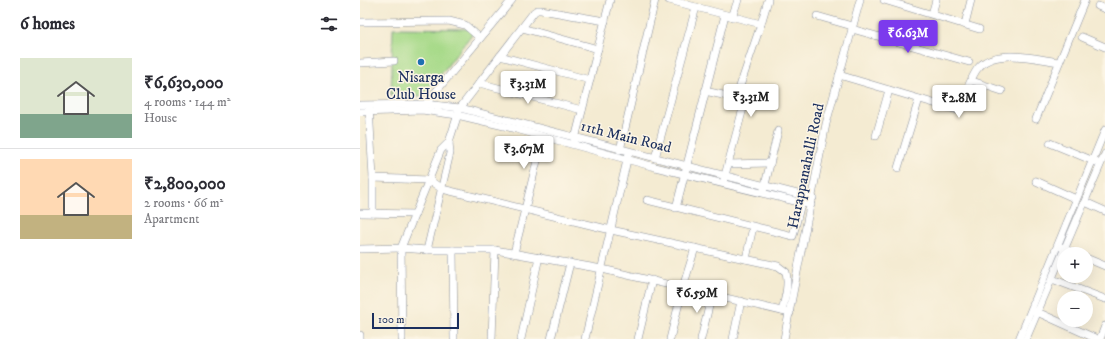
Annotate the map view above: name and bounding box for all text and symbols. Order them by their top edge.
text: 6 homes [20,13,75,35]
icon: filters [318,13,340,35]
pin: ₹6.63M [875,20,941,54]
text: ₹6.63M [888,25,928,41]
marker: Nisarga Club House [416,57,426,67]
place label: Nisarga Club House [386,68,456,104]
pin: ₹3.31M [495,71,561,105]
text: ₹6,630,000 [144,72,224,94]
icon: home [52,74,100,122]
text: ₹3.31M [510,76,546,92]
pin: ₹3.31M [718,84,784,118]
pin: ₹2.8M [931,85,987,119]
text: ₹3.31M [733,89,769,105]
text: ₹2.8M [941,90,977,106]
text: 4 rooms · 144 m² [144,94,231,110]
street label: Harappanahalli Road [783,101,829,231]
text: House [144,110,177,126]
street label: 11th Main Road [579,117,674,158]
pin: ₹3.67M [491,136,557,170]
text: ₹3.67M [504,141,544,157]
text: ₹2,800,000 [144,173,226,195]
icon: home [52,175,100,223]
text: 2 rooms · 66 m² [144,195,223,211]
text: Apartment [144,211,199,227]
map controls [1057,247,1093,327]
button: + [1057,247,1093,283]
pin: ₹6.59M [664,280,730,314]
text: ₹6.59M [676,285,718,301]
button: − [1057,291,1093,327]
scale bar [372,311,459,330]
text: 100 m [378,313,404,327]

